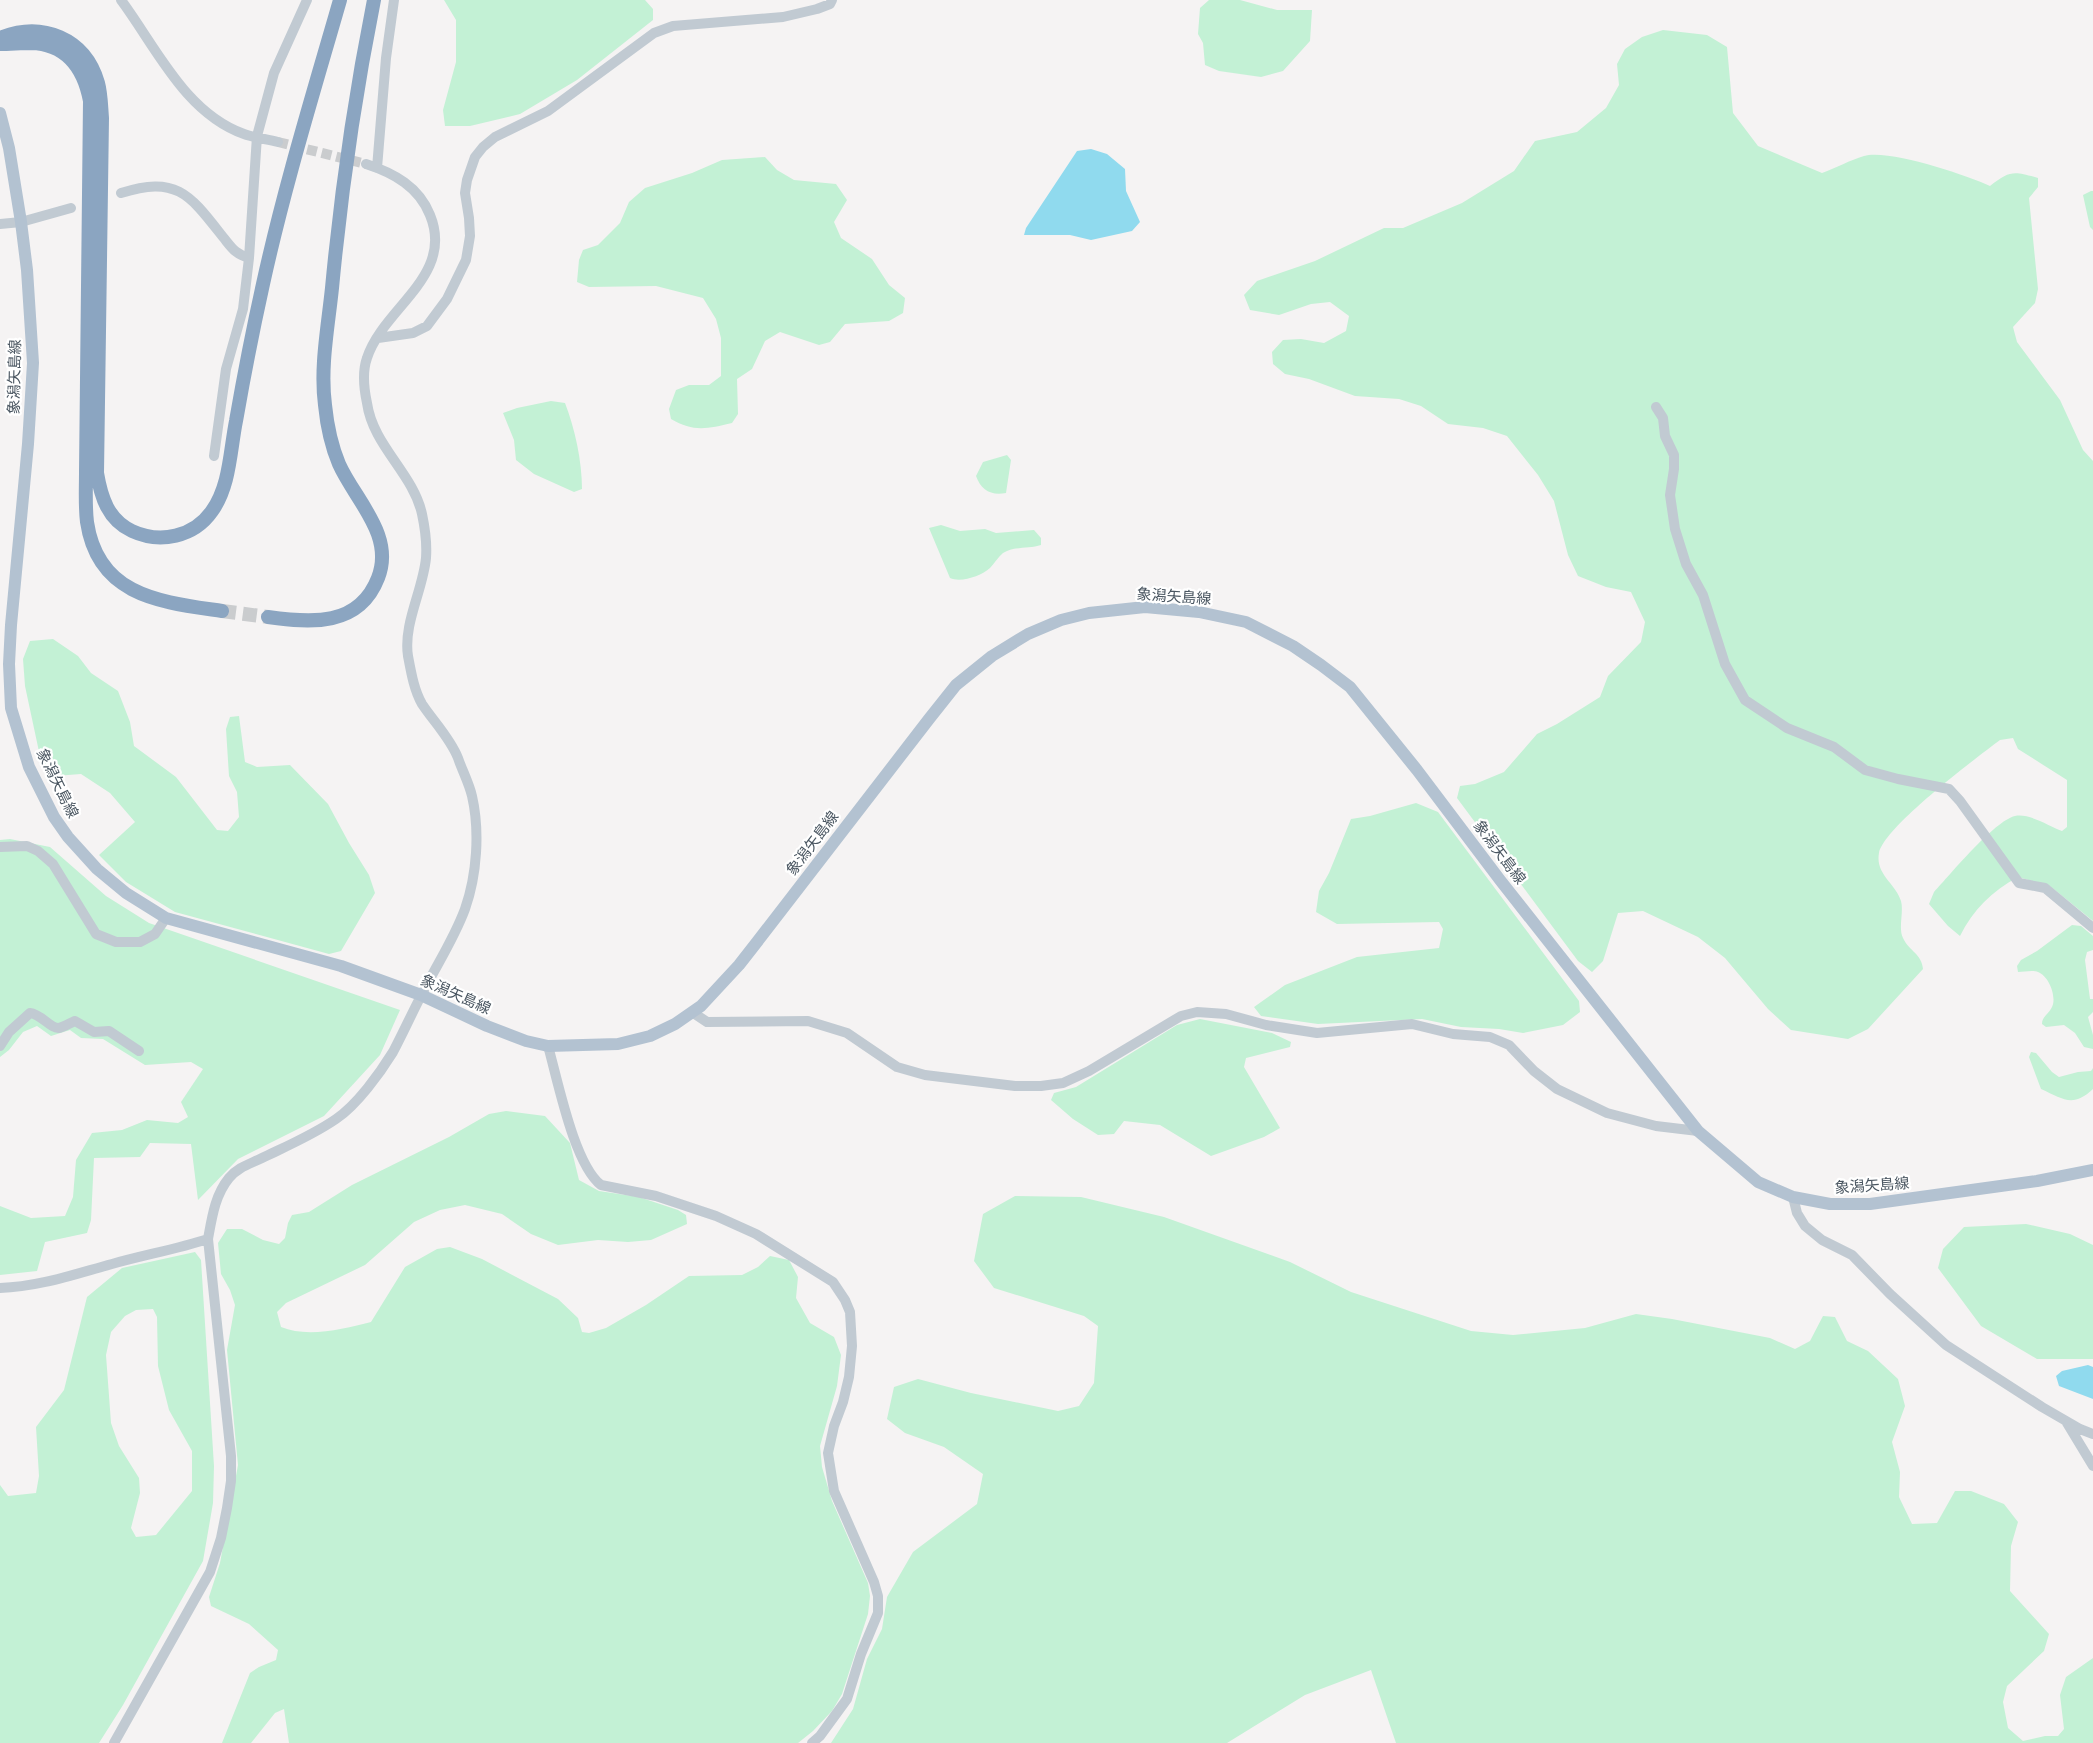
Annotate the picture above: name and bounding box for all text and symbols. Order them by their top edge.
street label: 象潟矢島線 [3,339,25,415]
street label: 象潟矢島線 [1136,583,1212,609]
street label: 象潟矢島線 [32,745,84,821]
street label: 象潟矢島線 [781,807,843,879]
street label: 象潟矢島線 [1469,816,1531,888]
street label: 象潟矢島線 [417,969,495,1019]
street label: 象潟矢島線 [1834,1172,1910,1198]

